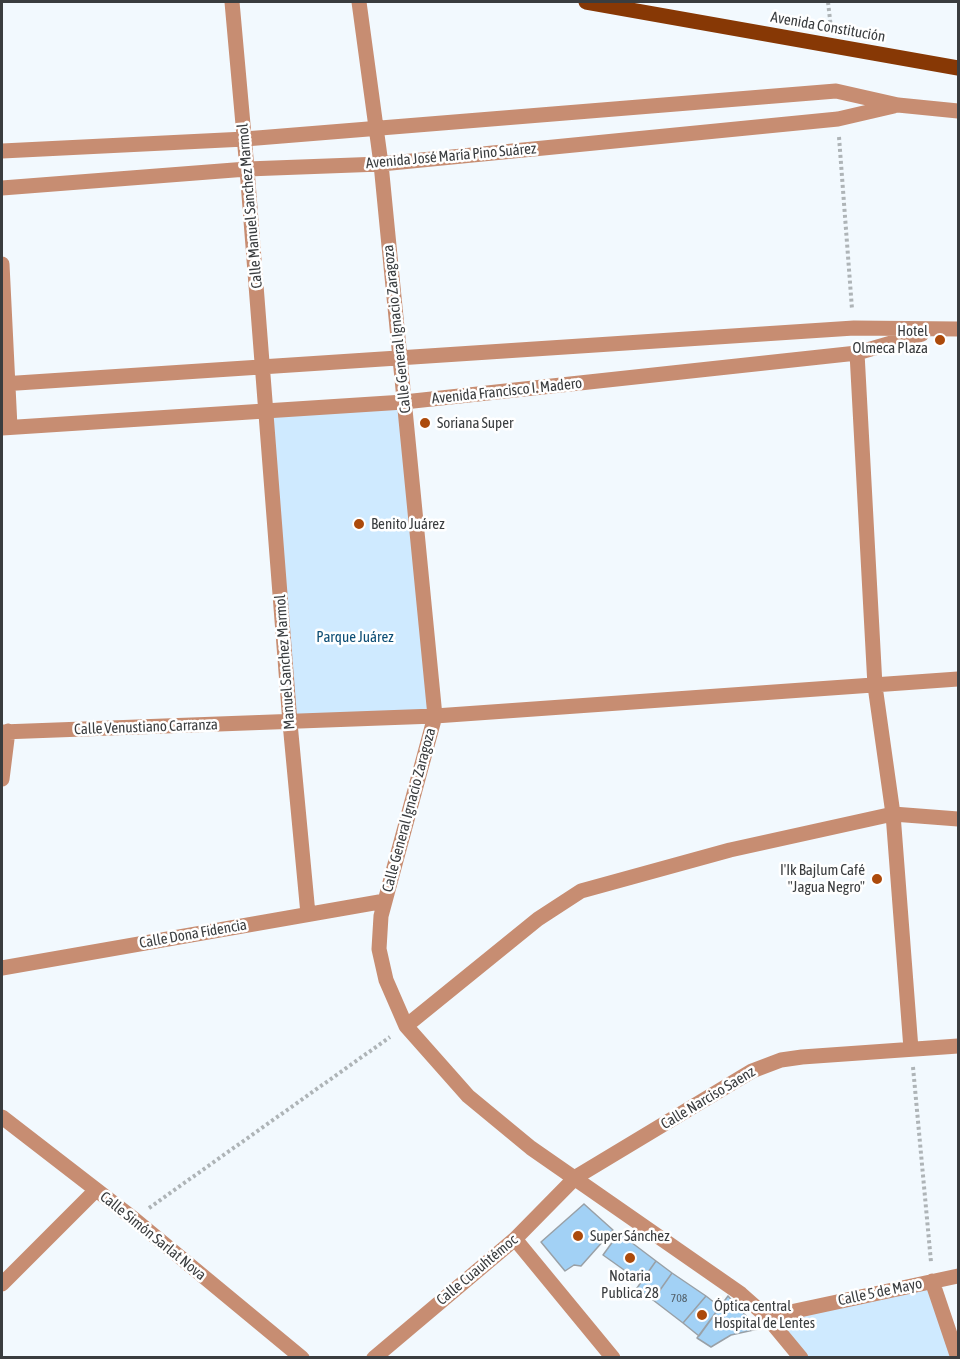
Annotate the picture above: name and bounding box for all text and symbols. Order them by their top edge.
street label: Avenida Constitución [769,8,887,46]
street label: Calle Manuel Sanchez Marmol [234,123,266,289]
street label: Avenida José María Pino Suárez [365,140,537,172]
street label: Calle General Ignacio Zaragoza [379,244,415,414]
place label: Hotel Olmeca Plaza [852,322,928,357]
marker: Hotel Olmeca Plaza [933,333,947,347]
street label: Avenida Francisco I. Madero [431,374,583,408]
place label: Soriana Super [437,414,513,432]
marker: Soriana Super [418,416,432,430]
place label: Benito Juárez [371,515,445,533]
marker: Benito Juárez [352,517,366,531]
street label: Manuel Sanchez Marmol [271,594,299,730]
park label: Parque Juárez [316,628,394,646]
street label: Calle Venustiano Carranza [74,715,218,739]
street label: Calle General Ignacio Zaragoza [378,726,440,894]
place label: I'Ik Bajlum Café "Jagua Negro" [780,861,865,896]
marker: I'Ik Bajlum Café "Jagua Negro" [870,872,884,886]
street label: Calle Dona Fidencia [138,916,248,952]
street label: Calle Narciso Saenz [658,1063,758,1133]
street label: Calle Simón Sarlat Nova [96,1188,210,1284]
place label: Super Sánchez [590,1227,670,1245]
marker: Super Sánchez [571,1229,585,1243]
street label: Calle Cuauhtémoc [433,1231,521,1309]
marker: Notaria Publica 28 [623,1251,637,1265]
place label: Notaria Publica 28 [601,1267,659,1302]
street label: Calle 5 de Mayo [836,1274,924,1310]
house number: 708 [671,1291,687,1305]
place label: Óptica central Hospital de Lentes [714,1297,815,1332]
marker: Óptica central Hospital de Lentes [695,1308,709,1322]

